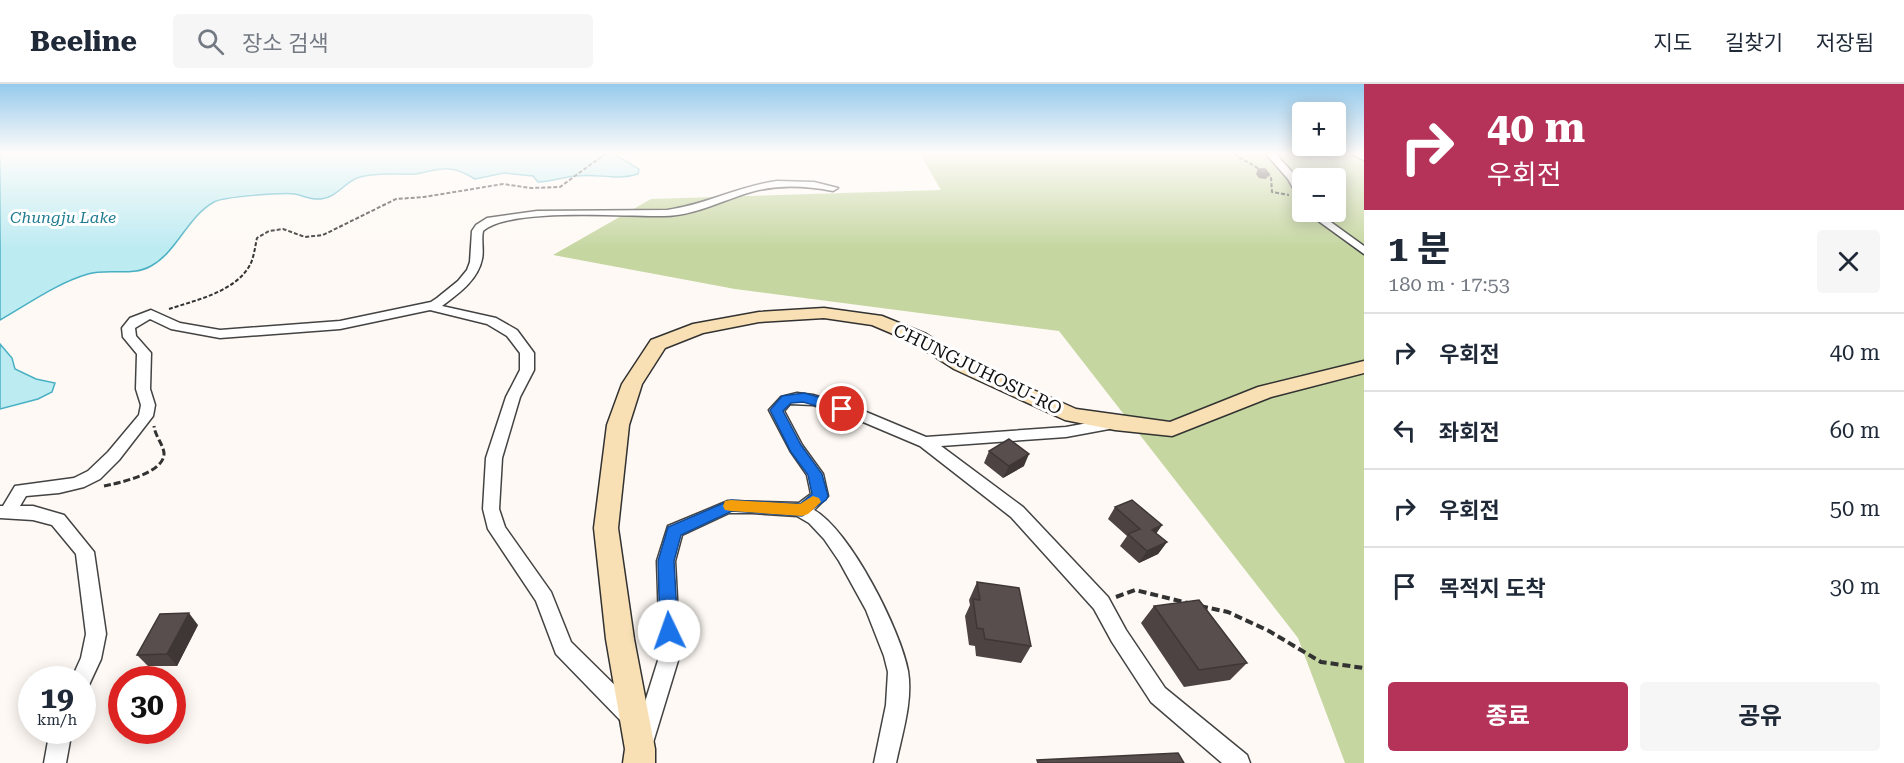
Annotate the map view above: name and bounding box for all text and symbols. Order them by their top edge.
search box [173,14,593,68]
text: Beeline [30,25,137,58]
icon: search [194,25,227,58]
text: 장소 검색 [242,31,328,56]
text: 지도 [1653,31,1692,55]
text: 길찾기 [1725,31,1783,55]
text: 저장됨 [1816,31,1874,55]
map controls [1292,102,1346,222]
button: + [1292,102,1346,156]
text: 40 m [1487,103,1585,152]
icon: right [1388,108,1466,186]
text: 우회전 [1487,159,1562,191]
button: − [1292,168,1346,222]
water label: Chungju Lake [10,208,116,227]
text: 1 분 [1388,228,1450,270]
button: close [1817,230,1880,293]
text: 180 m · 17:53 [1388,272,1510,296]
street label: CHUNGJUHOSU-RO [890,319,1066,419]
icon: right [1388,336,1421,369]
text: 40 m [1830,340,1880,365]
text: 우회전 [1439,342,1500,367]
pin [816,383,867,434]
icon: arrive [825,392,858,425]
icon: left [1388,414,1421,447]
text: 60 m [1830,418,1880,443]
text: 좌회전 [1439,420,1500,445]
icon: right [1388,492,1421,525]
text: 50 m [1830,496,1880,521]
text: 우회전 [1439,498,1500,523]
icon: arrive [1388,570,1421,603]
text: 30 m [1830,574,1880,599]
text: 목적지 도착 [1439,576,1546,601]
position arrow [637,599,701,663]
speed limit sign: 30 [108,666,186,744]
text: 19 [40,680,74,715]
button: 종료 [1388,682,1628,751]
button: 공유 [1640,682,1880,751]
text: km/h [37,711,77,729]

